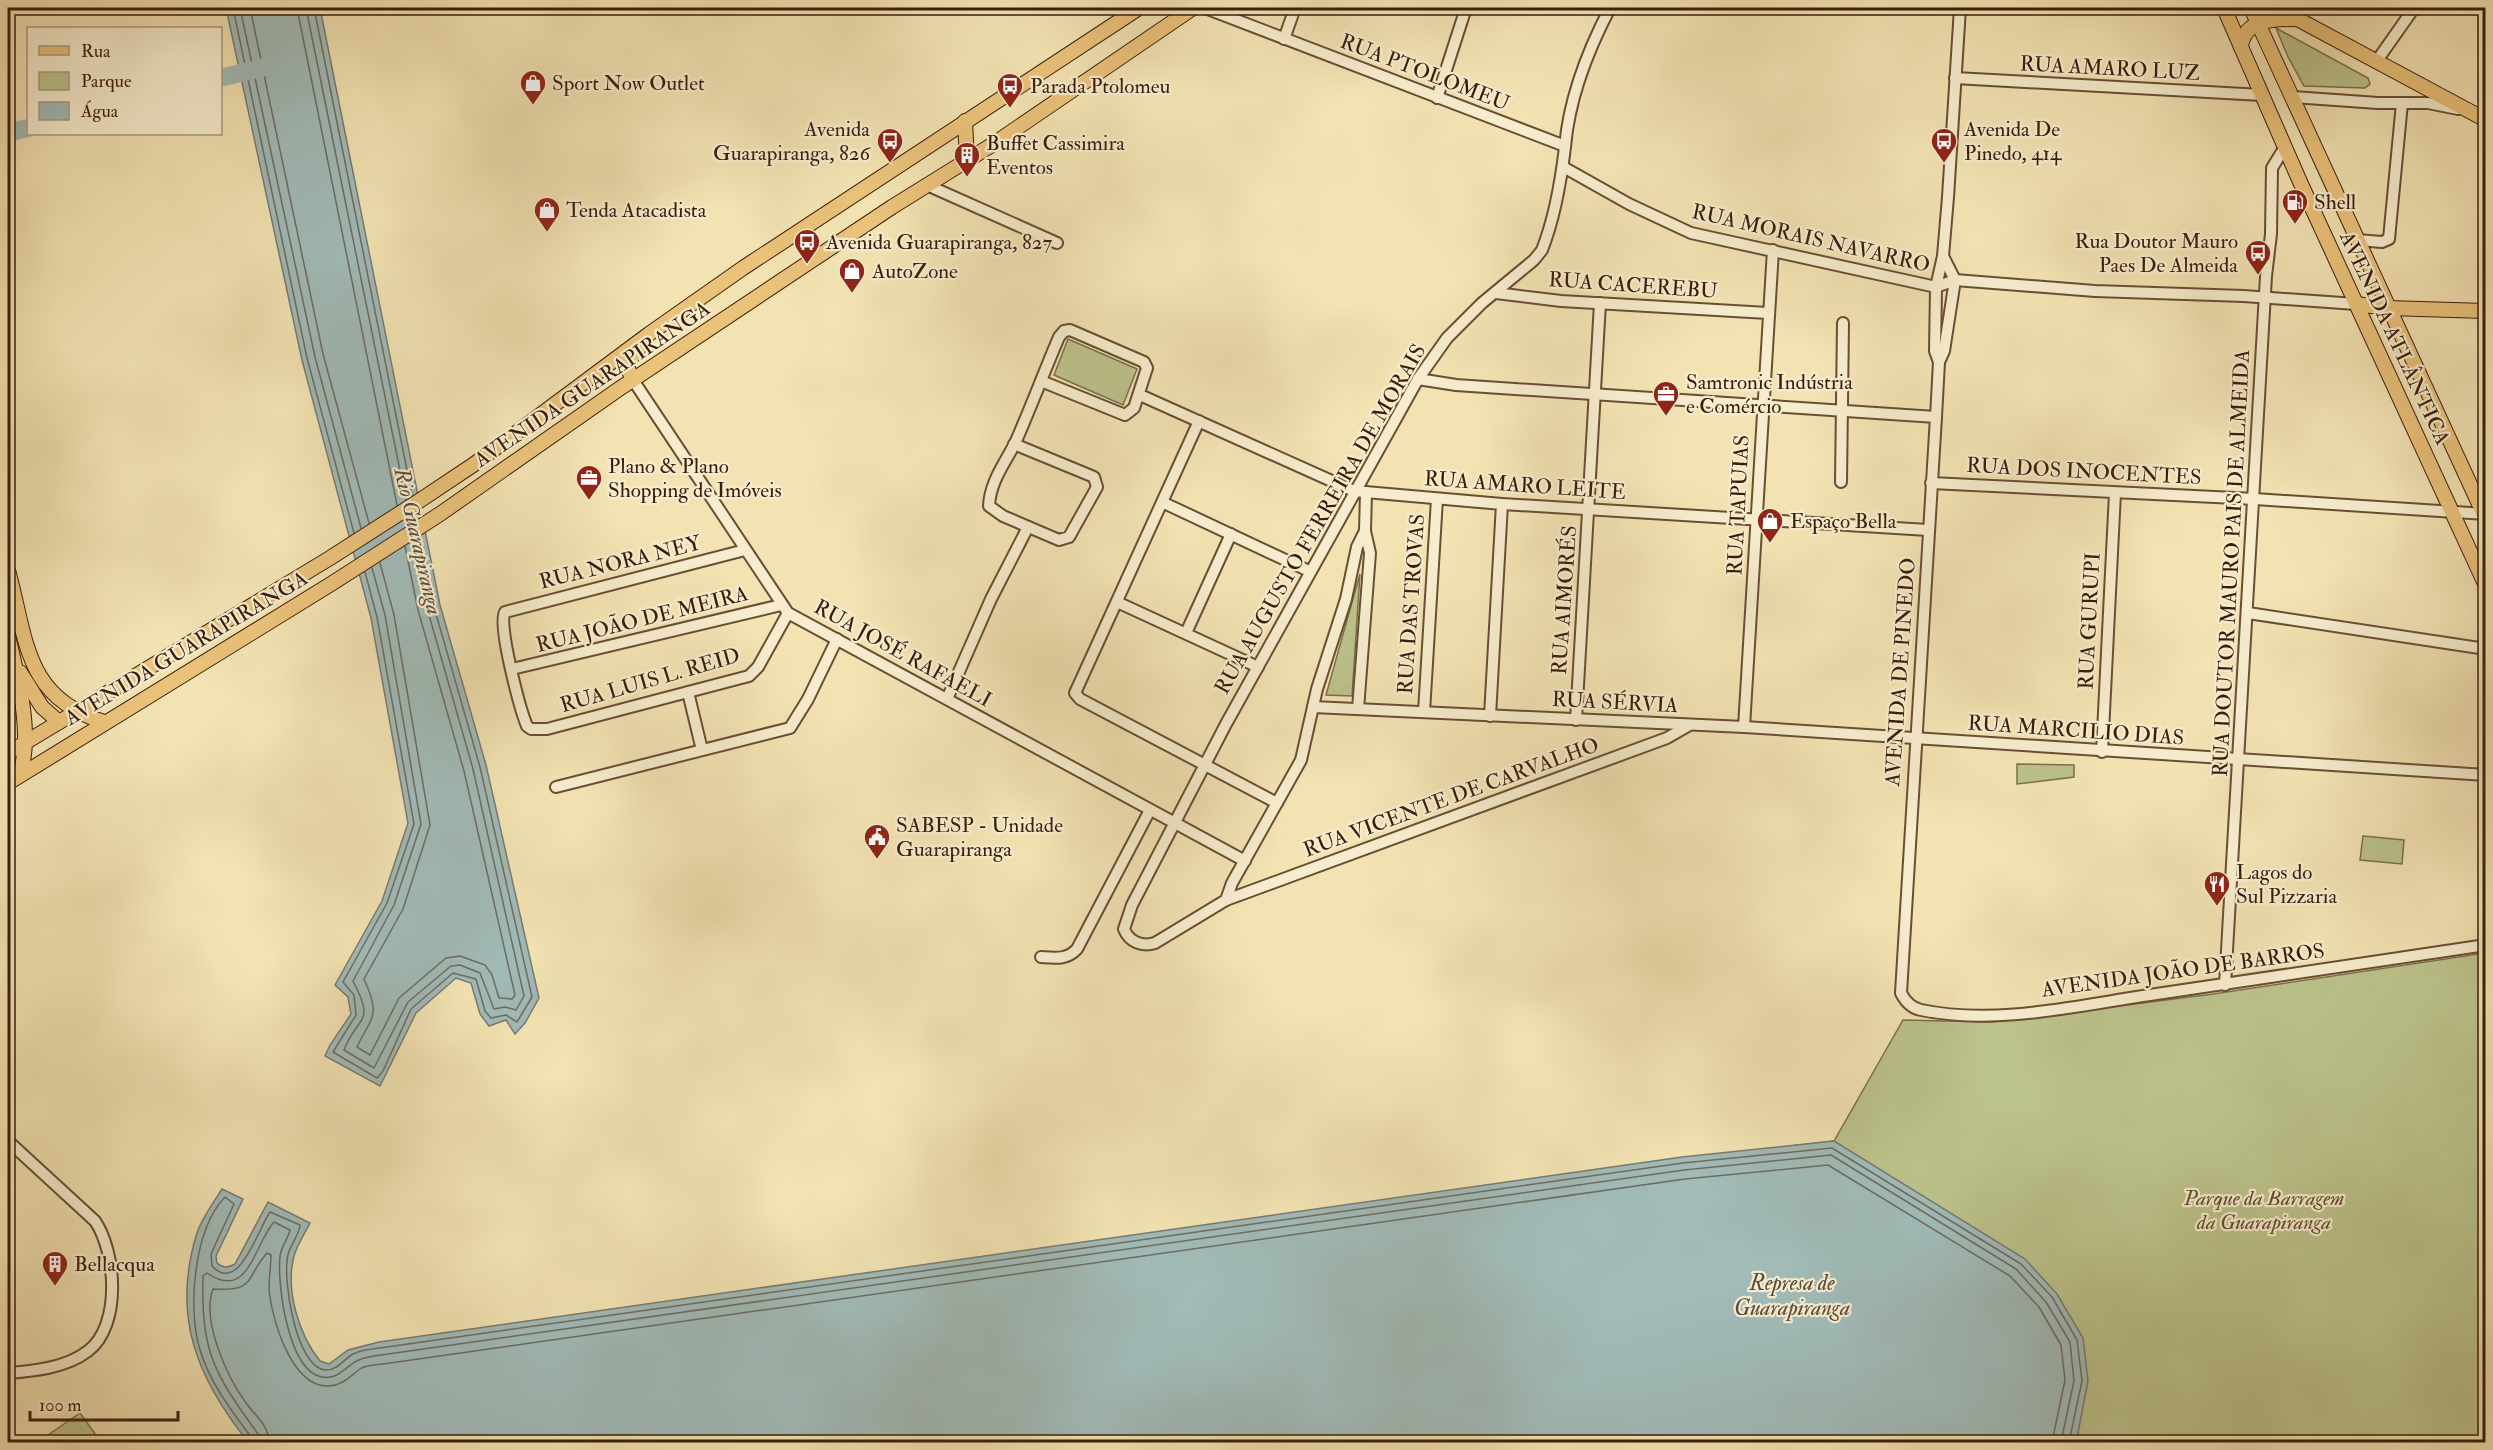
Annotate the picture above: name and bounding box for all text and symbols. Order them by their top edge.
legend [27,27,222,135]
street label: RUA PTOLOMEU [1336,28,1514,117]
text: Rua [81,40,111,63]
street label: RUA AMARO LUZ [2019,50,2201,87]
shop icon: Sport Now Outlet [518,68,548,106]
text: Parque [81,70,132,93]
place label: Sport Now Outlet [552,70,705,97]
bus stop icon: Parada Ptolomeu [995,71,1025,109]
place label: Parada Ptolomeu [1030,73,1170,100]
text: Água [80,100,119,123]
place label: Avenida Guarapiranga, 826 [713,116,871,167]
place label: Avenida De Pinedo, 414 [1963,116,2063,167]
bus stop icon: Avenida Guarapiranga, 826 [875,126,905,164]
bus stop icon: Avenida De Pinedo, 414 [1929,126,1959,164]
place label: Buffet Cassimira Eventos [986,130,1125,181]
building icon: Buffet Cassimira Eventos [952,140,982,178]
fuel station icon: Shell [2280,187,2310,225]
place label: Shell [2314,189,2357,216]
shop icon: Tenda Atacadista [532,195,562,233]
place label: Tenda Atacadista [566,197,707,224]
street label: RUA MORAIS NAVARRO [1689,198,1933,279]
street label: AVENIDA ATLÂNTICA [2333,226,2456,449]
bus stop icon: Avenida Guarapiranga, 827 [792,227,822,265]
place label: Rua Doutor Mauro Paes De Almeida [2075,228,2238,279]
place label: Avenida Guarapiranga, 827 [825,229,1052,256]
bus stop icon: Rua Doutor Mauro Paes De Almeida [2243,238,2273,276]
shop icon: AutoZone [837,256,867,294]
place label: AutoZone [871,258,958,285]
street label: RUA CACEREBU [1547,266,1719,305]
street label: AVENIDA GUARAPIRANGA [468,295,715,474]
street label: RUA AUGUSTO FERREIRA DE MORAIS [1209,339,1432,699]
street label: RUA DOUTOR MAURO PAIS DE ALMEIDA [2207,349,2256,778]
place label: Samtronic Indústria e Comércio [1686,369,1853,420]
office icon: Samtronic Indústria e Comércio [1651,379,1681,417]
street label: RUA TAPUIAS [1721,434,1756,576]
street label: RUA DOS INOCENTES [1966,452,2202,491]
place label: Plano & Plano Shopping de Imóveis [608,453,782,504]
office icon: Plano & Plano Shopping de Imóveis [574,463,604,501]
water label: Rio Guarapiranga [387,464,449,618]
street label: RUA AMARO LEITE [1423,465,1627,506]
shop icon: Espaço Bella [1755,506,1785,544]
place label: Espaço Bella [1790,508,1897,535]
street label: RUA DAS TROVAS [1392,513,1431,695]
street label: RUA AIMORÉS [1546,524,1583,676]
street label: RUA NORA NEY [536,529,704,596]
street label: RUA GURUPI [2072,552,2107,690]
street label: AVENIDA DE PINEDO [1879,557,1922,788]
street label: AVENIDA GUARAPIRANGA [59,565,313,732]
street label: RUA JOÃO DE MEIRA [533,580,751,659]
street label: RUA JOSÉ RAFAELI [809,593,996,713]
street label: RUA LUIS L. REID [557,642,743,719]
street label: RUA SÉRVIA [1551,686,1679,719]
street label: RUA MARCILIO DIAS [1967,709,2185,752]
street label: RUA VICENTE DE CARVALHO [1300,731,1603,864]
place label: SABESP - Unidade Guarapiranga [896,812,1063,863]
public building icon: SABESP - Unidade Guarapiranga [862,822,892,860]
place label: Lagos do Sul Pizzaria [2236,859,2337,910]
restaurant icon: Lagos do Sul Pizzaria [2202,869,2232,907]
street label: AVENIDA JOÃO DE BARROS [2039,937,2326,1004]
park label: Parque da Barragem da Guarapiranga [2183,1185,2344,1236]
building icon: Bellacqua [40,1249,70,1287]
place label: Bellacqua [74,1251,155,1278]
water label: Represa de Guarapiranga [1734,1269,1850,1322]
scale bar [30,1384,178,1422]
text: 100 m [39,1394,82,1417]

